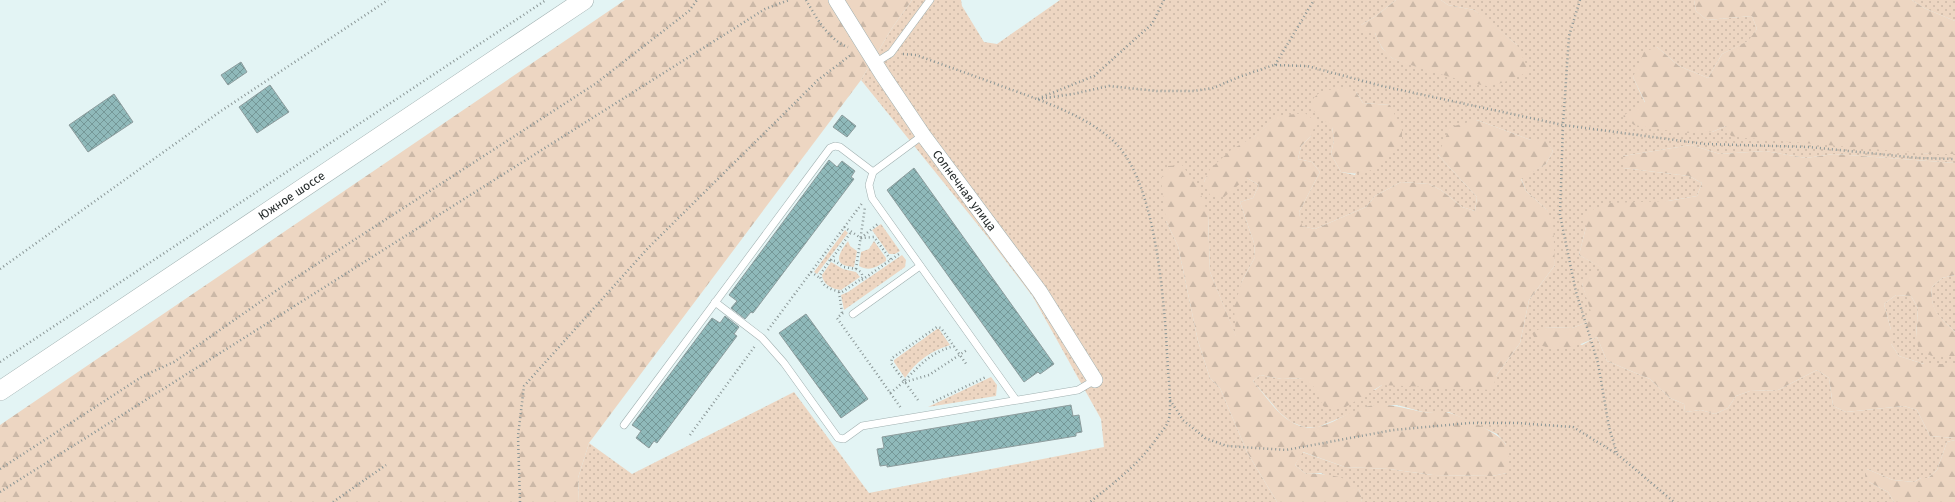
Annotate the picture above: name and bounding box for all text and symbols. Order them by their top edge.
street label: Солнечная улица [930,147,999,234]
street label: Южное шоссе [256,168,328,223]

